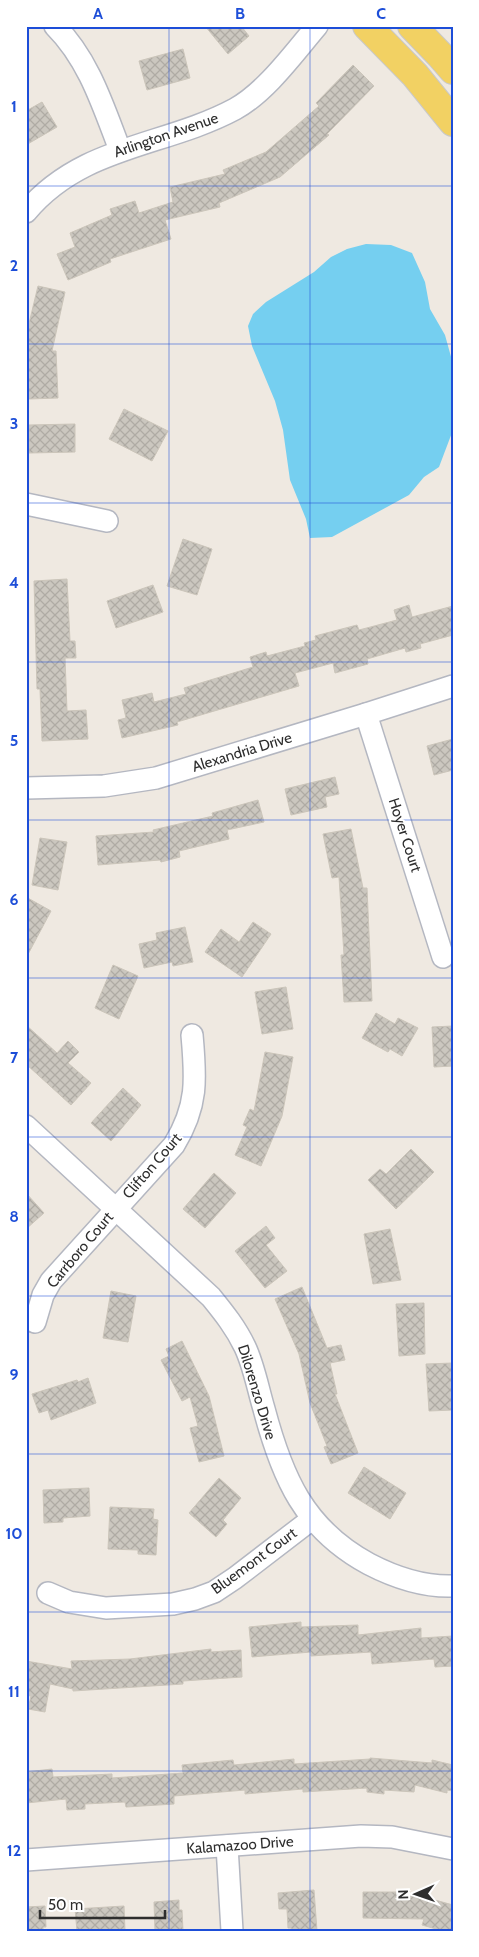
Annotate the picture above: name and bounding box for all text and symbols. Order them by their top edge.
text: A [93,4,103,23]
text: B [235,4,245,23]
text: C [376,4,386,23]
text: 1 [11,97,17,116]
street label: Arlington Avenue [111,109,221,161]
text: 2 [10,256,18,275]
text: 3 [10,414,18,433]
text: 4 [9,573,19,592]
street label: Alexandria Drive [190,728,294,776]
text: 5 [10,731,18,750]
street label: Hoyer Court [385,796,425,874]
text: 6 [10,890,19,909]
text: 7 [10,1048,19,1067]
street label: Clifton Court [119,1130,185,1202]
text: 8 [9,1207,19,1226]
street label: Carrboro Court [43,1208,117,1292]
street label: Dilorenzo Drive [234,1342,280,1442]
text: 9 [10,1365,19,1384]
text: 10 [5,1524,23,1543]
street label: Bluemont Court [208,1524,300,1598]
text: 11 [8,1682,20,1701]
street label: Kalamazoo Drive [186,1832,294,1858]
text: 12 [7,1841,21,1860]
north arrow [392,1870,442,1920]
scale bar [40,1887,165,1919]
text: N [394,1889,412,1900]
text: 50 m [48,1896,83,1914]

